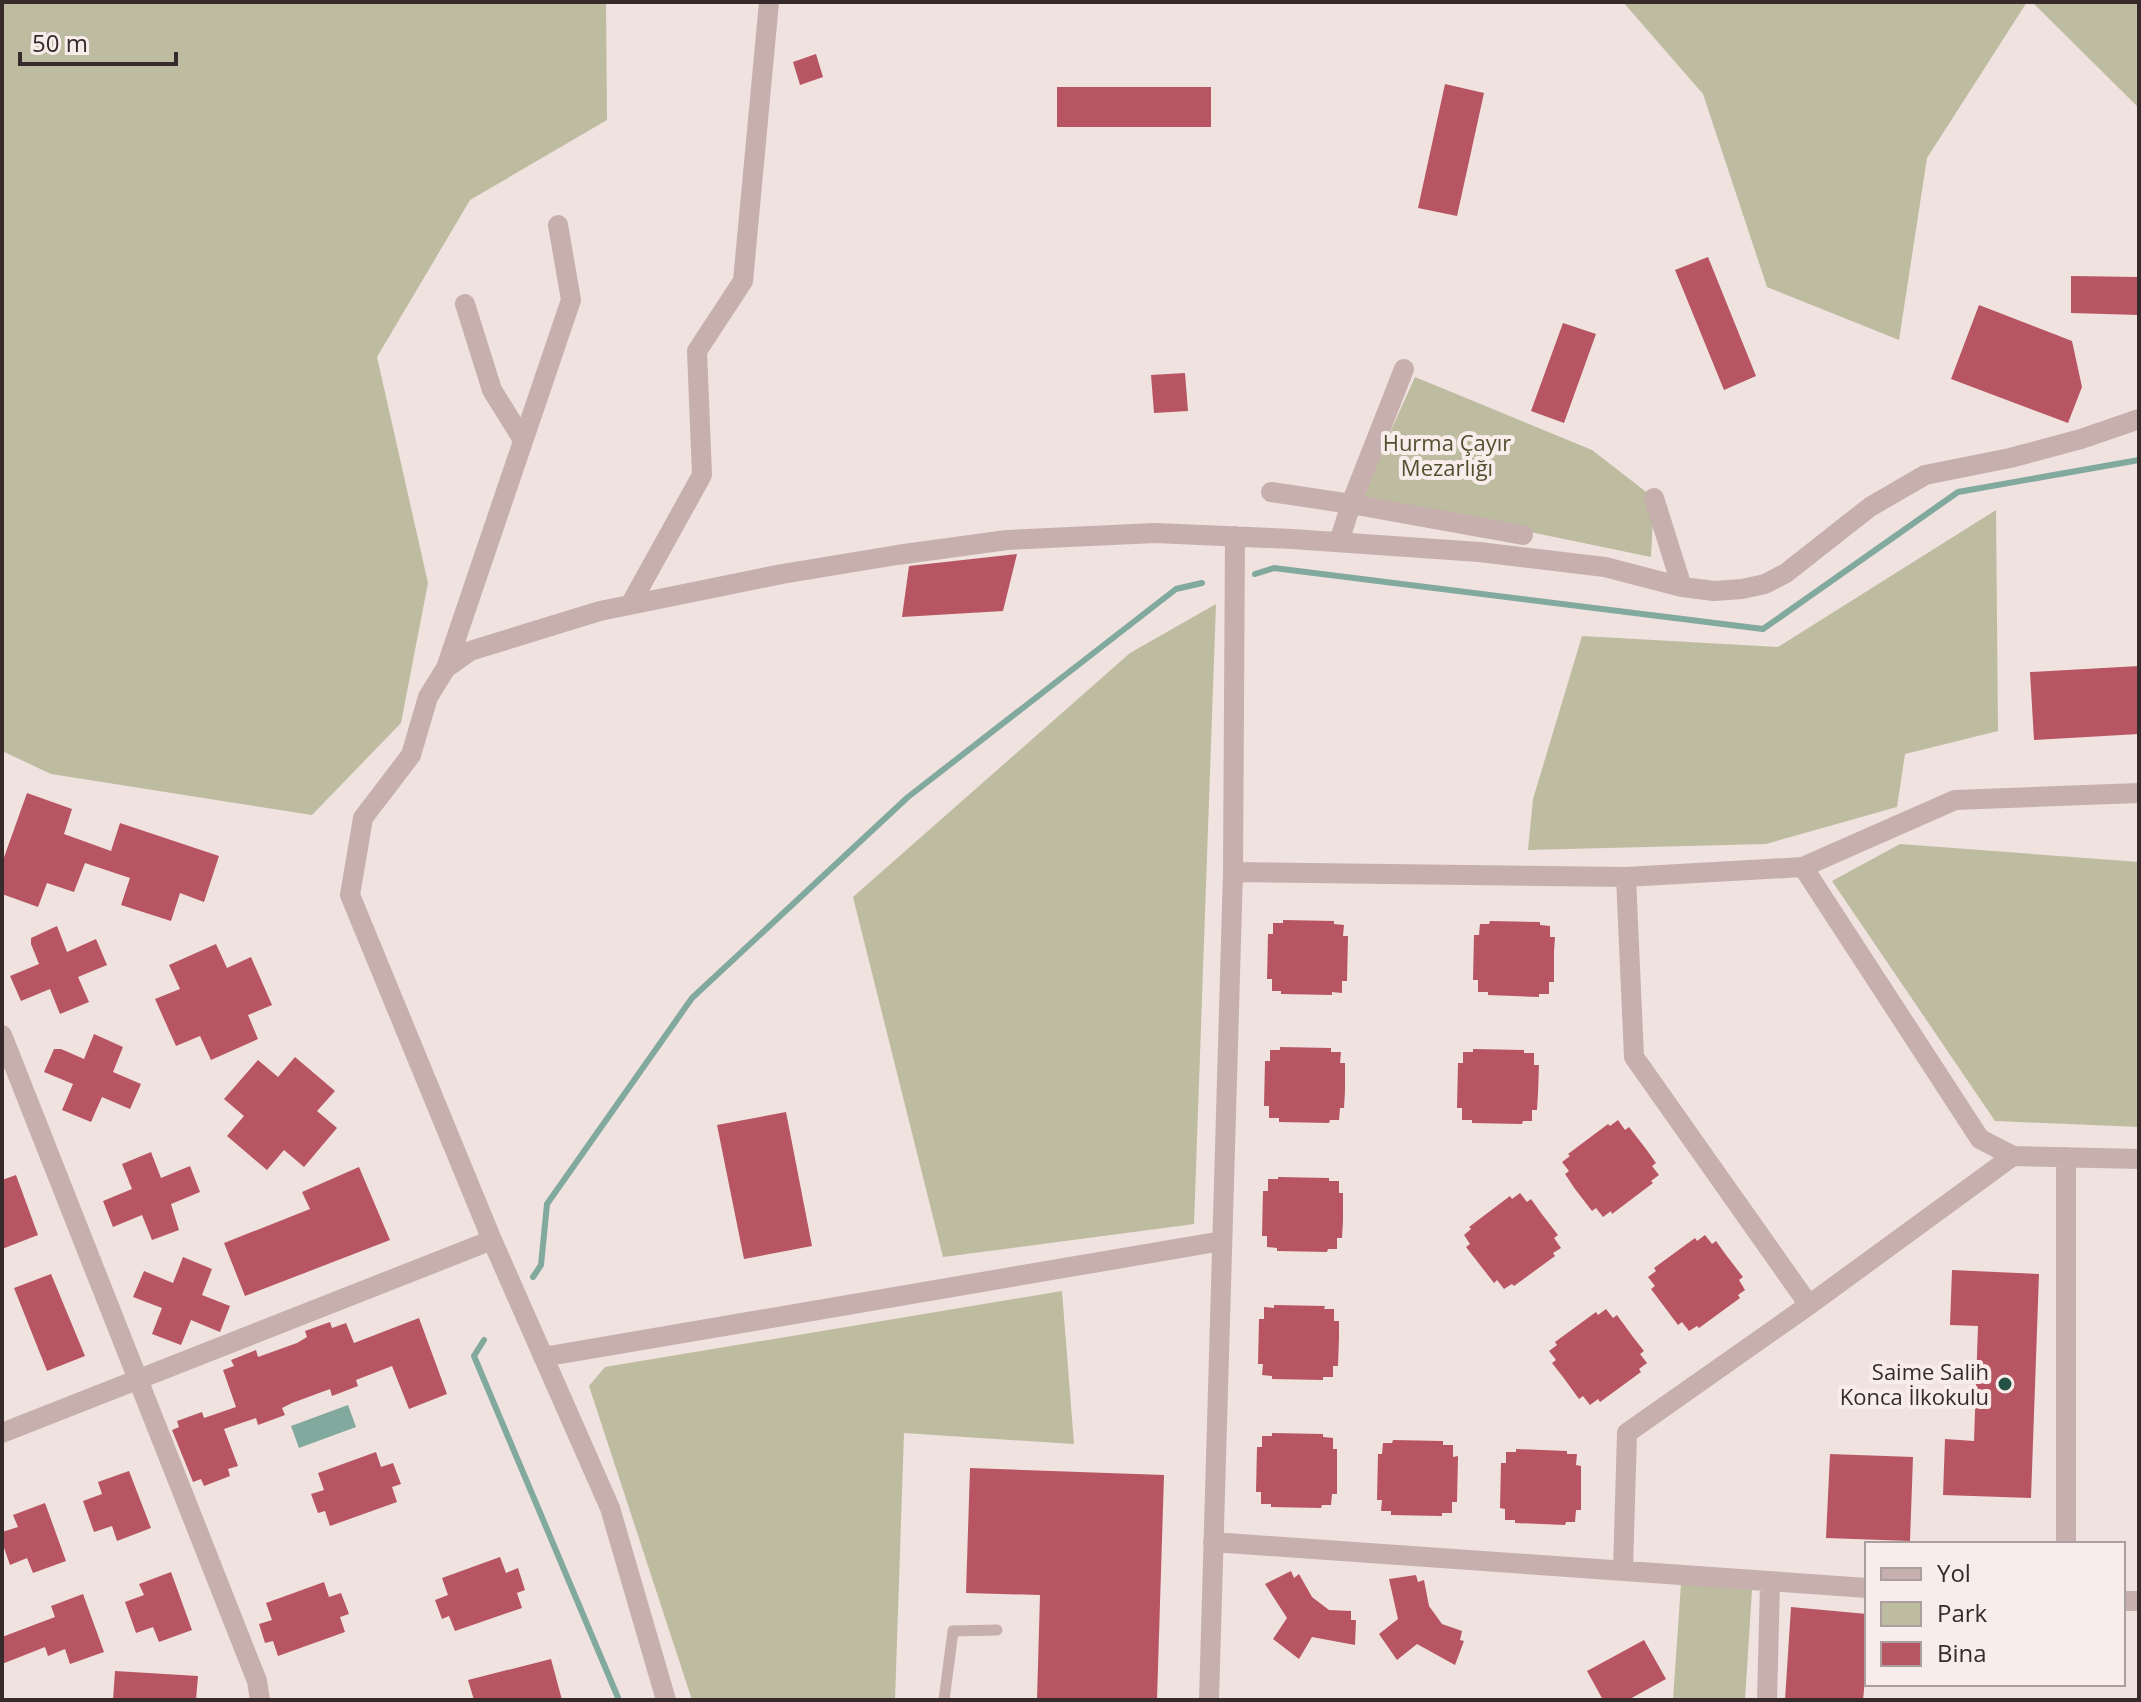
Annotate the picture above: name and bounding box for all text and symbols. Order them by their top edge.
scale bar [20,16,176,66]
text: 50 m [32,26,88,59]
park label: Hurma Çayır Mezarlığı [1383,427,1511,482]
place label: Saime Salih Konca İlkokulu [1840,1356,1989,1411]
marker: Saime Salih Konca İlkokulu [1996,1375,2014,1393]
legend [1865,1542,2125,1686]
text: Yol [1937,1556,1971,1589]
text: Park [1937,1596,1988,1629]
text: Bina [1937,1636,1987,1669]

